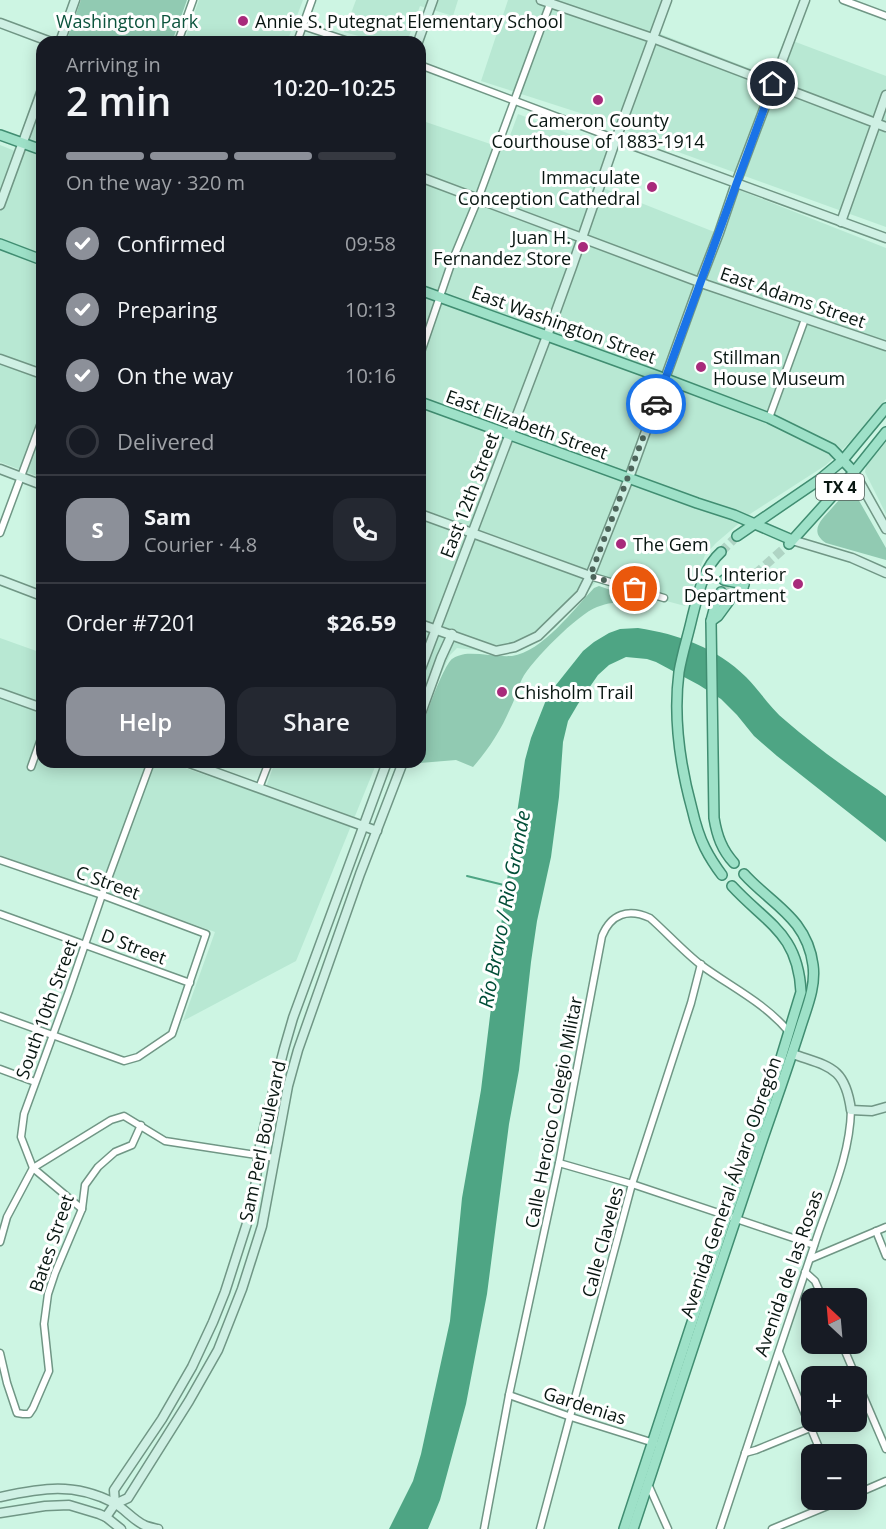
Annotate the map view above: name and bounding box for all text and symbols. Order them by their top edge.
park label: Washington Park [56,9,199,33]
place label: Annie S. Putegnat Elementary School [255,9,563,33]
marker: Annie S. Putegnat Elementary School [236,14,250,28]
text: Arriving in [66,51,161,78]
pin [747,58,798,109]
icon: home [756,67,789,100]
text: 10:20–10:25 [272,72,396,102]
text: 2 min [66,74,171,127]
marker: Cameron County Courthouse of 1883-1914 [591,93,605,107]
place label: Cameron County Courthouse of 1883-1914 [492,108,704,153]
place label: Immaculate Conception Cathedral [458,165,640,210]
text: On the way · 320 m [66,169,245,196]
marker: Immaculate Conception Cathedral [645,180,659,194]
place label: Juan H. Fernandez Store [433,225,571,270]
icon: check [66,227,99,260]
text: Confirmed [117,228,226,258]
text: 09:58 [345,230,396,257]
marker: Juan H. Fernandez Store [576,240,590,254]
street label: East Adams Street [717,261,869,333]
street label: East Washington Street [469,279,659,369]
icon: check [66,293,99,326]
text: Preparing [117,294,217,324]
text: 10:13 [345,296,396,323]
place label: Stillman House Museum [713,345,845,390]
icon: check [66,359,99,392]
text: On the way [117,360,233,390]
marker: Stillman House Museum [694,360,708,374]
text: 10:16 [345,362,396,389]
courier [626,374,686,434]
street label: East Elizabeth Street [443,384,611,464]
icon: car [640,388,673,421]
text: Delivered [117,426,215,456]
street label: East 12th Street [434,429,504,561]
road number: TX 4 [816,474,864,500]
button: phone [333,498,396,561]
text: Sam [144,501,191,531]
text: S [91,514,104,544]
text: Courier · 4.8 [144,531,257,558]
place label: The Gem [633,532,709,556]
marker: The Gem [614,537,628,551]
place label: U.S. Interior Department [684,562,787,607]
pin [609,563,660,614]
icon: bag [618,572,651,605]
marker: U.S. Interior Department [791,577,805,591]
text: Order #7201 [66,607,197,637]
text: $26.59 [327,607,396,637]
place label: Chisholm Trail [514,680,634,704]
marker: Chisholm Trail [495,685,509,699]
button: Help [66,687,225,756]
button: Share [237,687,396,756]
water label: Río Bravo / Rio Grande [472,808,536,1010]
street label: C Street [73,859,143,905]
street label: D Street [98,923,170,969]
street label: South 10th Street [10,936,82,1082]
street label: Calle Heroico Colegio Militar [519,993,587,1230]
street label: Avenida General Álvaro Obregón [674,1053,786,1321]
street label: Sam Perl Boulevard [233,1058,291,1224]
street label: Calle Claveles [576,1184,628,1300]
street label: Avenida de las Rosas [748,1187,828,1359]
street label: Bates Street [23,1191,79,1295]
north arrow [801,1288,867,1354]
map controls [801,1288,867,1510]
button: + [801,1366,867,1432]
street label: Gardenias [541,1380,629,1430]
button: − [801,1444,867,1510]

